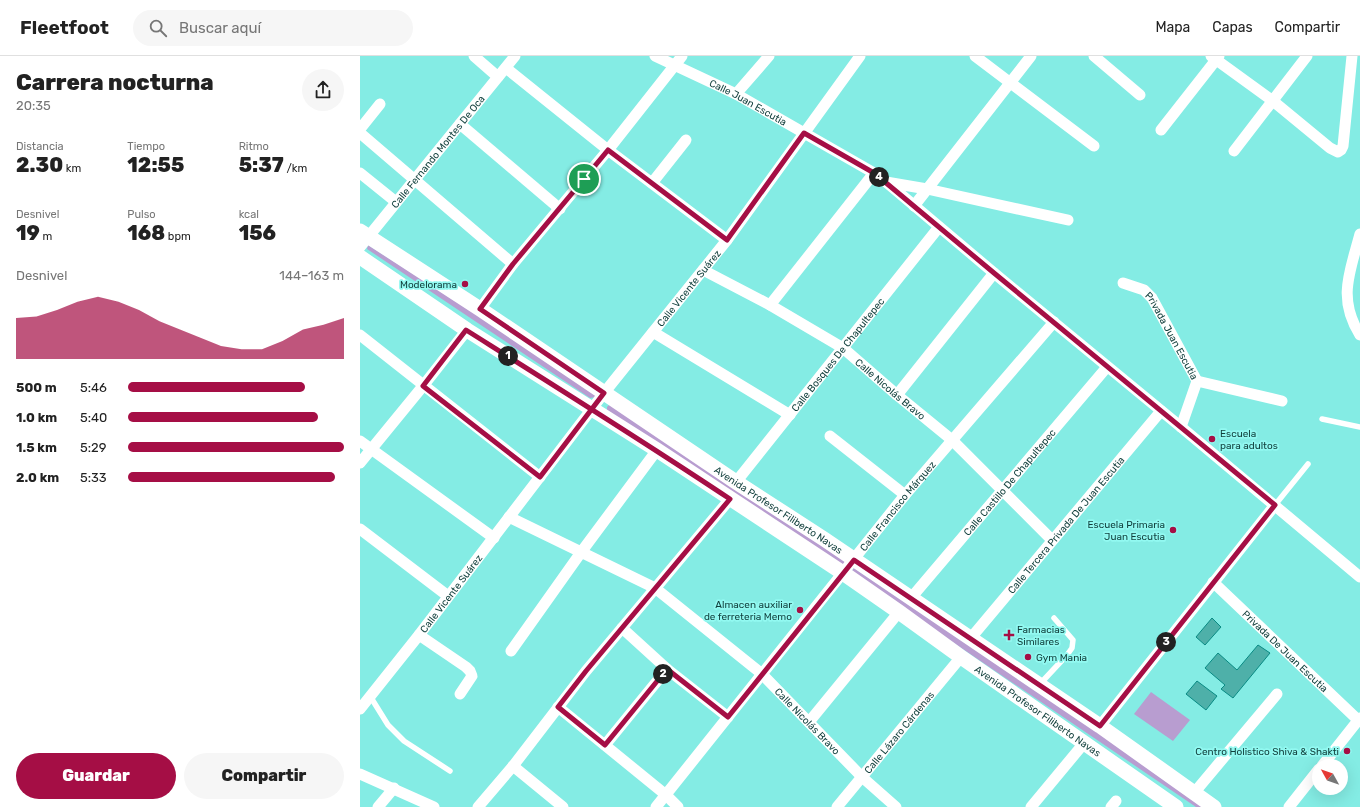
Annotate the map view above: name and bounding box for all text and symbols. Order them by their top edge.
search box [133,10,413,46]
text: Fleetfoot [20,16,109,39]
icon: search [147,17,169,39]
text: Buscar aquí [179,19,261,37]
text: Mapa [1155,19,1190,36]
text: Capas [1212,19,1253,36]
text: Compartir [1275,19,1340,36]
text: Carrera nocturna [16,69,214,96]
button: share [302,69,344,111]
street label: Calle Juan Escutia [707,77,788,129]
street label: Calle Fernando Montes De Oca [389,93,488,211]
text: 20:35 [16,98,51,113]
text: Distancia [16,140,64,153]
text: Tiempo [127,140,165,153]
text: Ritmo [239,140,269,153]
text: 2.30 [16,153,63,177]
text: 12:55 [127,153,184,177]
text: 5:37 [239,153,284,177]
text: km [63,162,81,175]
text: /km [284,162,307,175]
pin [567,162,601,196]
pin: 4 [869,167,889,187]
icon: arrive [573,168,595,190]
text: 4 [875,170,883,183]
text: Desnivel [16,208,59,221]
text: Pulso [127,208,156,221]
text: kcal [239,208,259,221]
text: 19 [16,221,40,245]
text: 168 [127,221,165,245]
text: 156 [239,221,276,245]
text: m [40,230,52,243]
text: bpm [165,230,191,243]
street label: Calle Vicente Suárez [655,248,724,329]
text: Desnivel [16,268,67,283]
text: 144–163 m [279,268,344,283]
place label: Modelorama [400,279,457,291]
marker: Modelorama [460,279,470,289]
street label: Privada Juan Escutia [1142,290,1200,382]
street label: Calle Bosques De Chapultepec [789,295,888,414]
pin: 1 [498,346,518,366]
text: 1 [505,349,511,362]
street label: Calle Nicolás Bravo [852,356,928,423]
text: 500 m [16,380,57,395]
text: 5:46 [80,380,107,395]
text: 1.0 km [16,410,57,425]
text: 5:40 [80,410,107,425]
street label: Calle Castillo De Chapultepec [961,427,1059,539]
place label: Escuela para adultos [1220,428,1278,452]
marker: Escuela para adultos [1207,434,1217,444]
text: 1.5 km [16,440,57,455]
text: 5:29 [80,440,106,455]
street label: Calle Tercera Privada De Juan Escutia [1006,454,1127,596]
street label: Calle Francisco Márquez [858,459,939,554]
street label: Avenida Profesor Filiberto Navas [712,464,845,557]
text: 2.0 km [16,470,59,485]
text: 5:33 [80,470,107,485]
place label: Escuela Primaria Juan Escutia [1088,519,1165,543]
marker: Escuela Primaria Juan Escutia [1168,525,1178,535]
street label: Calle Vicente Suárez [418,553,485,635]
place label: Almacen auxiliar de ferreteria Memo [704,599,792,623]
marker: Almacen auxiliar de ferreteria Memo [795,605,805,615]
street label: Privada De Juan Escutia [1240,608,1330,695]
place label: Farmacias Similares [1017,624,1065,648]
marker: Farmacias Similares [1004,630,1014,640]
pin: 3 [1156,632,1176,652]
text: 3 [1162,635,1170,648]
marker: Gym Mania [1023,652,1033,662]
place label: Gym Mania [1036,652,1087,664]
street label: Avenida Profesor Filiberto Navas [972,663,1103,760]
pin: 2 [653,664,673,684]
text: 2 [659,667,667,680]
street label: Calle Nicolás Bravo [772,686,842,758]
street label: Calle Lázaro Cárdenas [862,689,937,776]
place label: Centro Holistico Shiva & Shakti [1195,746,1339,758]
marker: Centro Holistico Shiva & Shakti [1342,746,1352,756]
button: Guardar [16,753,176,799]
button: Compartir [184,753,344,799]
north arrow [1312,759,1348,795]
map controls [1312,759,1348,795]

